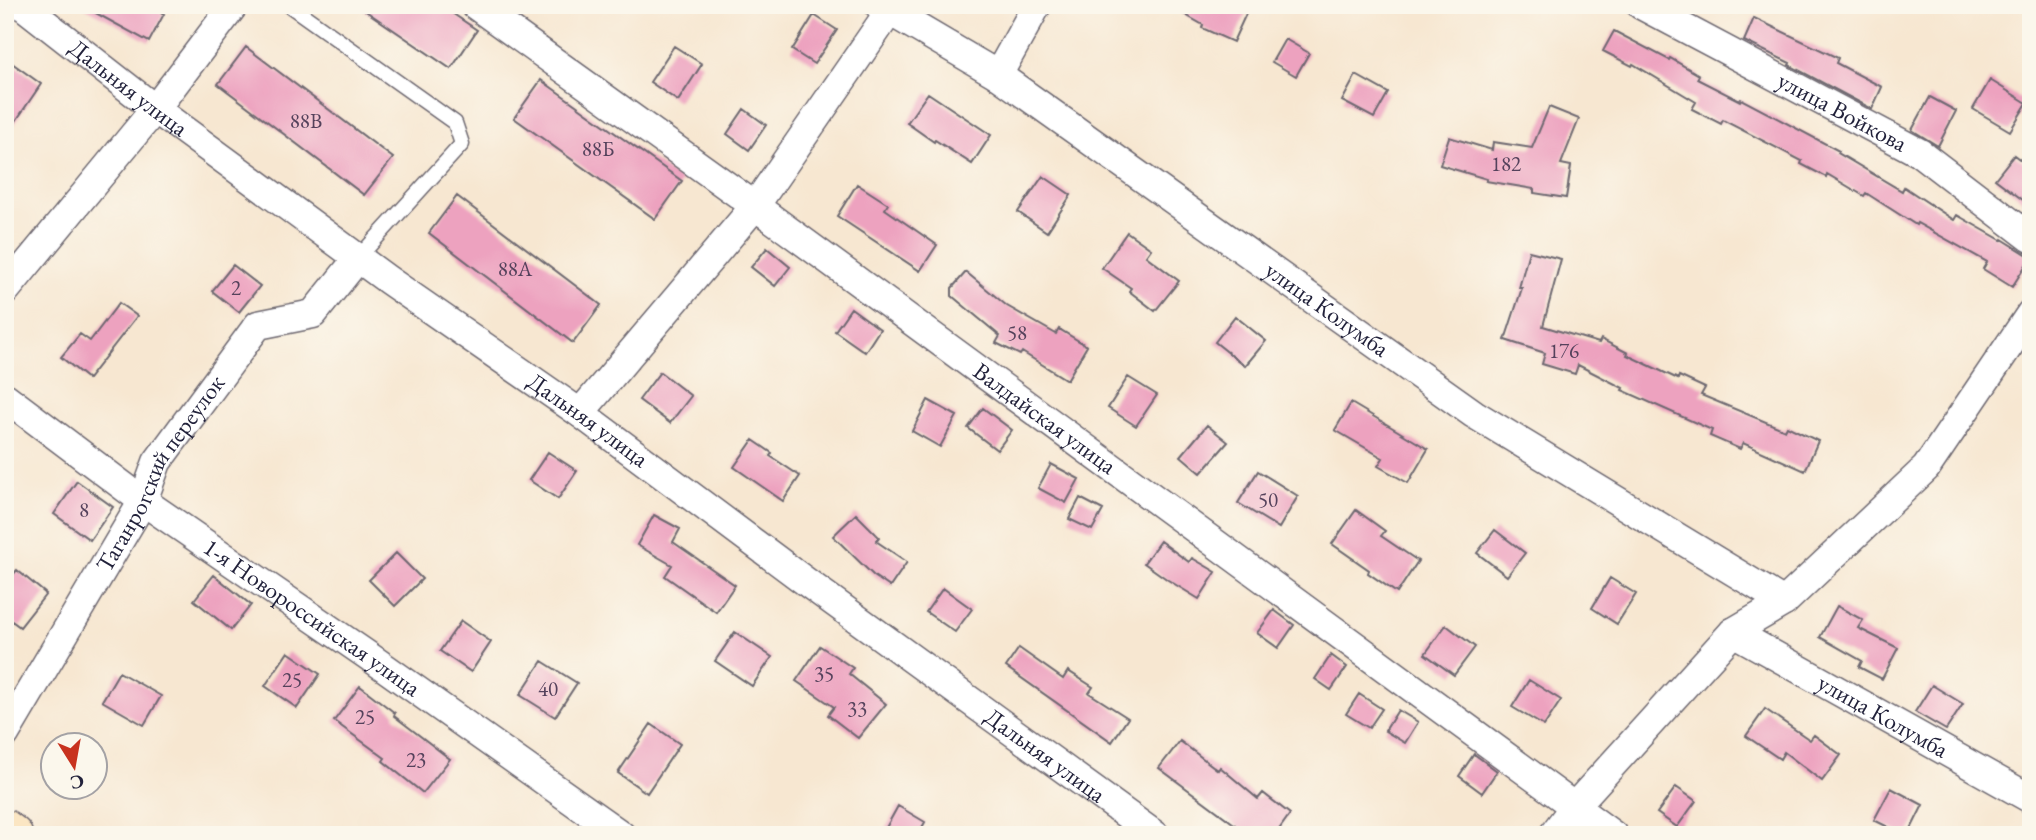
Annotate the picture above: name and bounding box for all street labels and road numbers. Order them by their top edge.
street label: Дальняя улица [63,32,195,143]
street label: улица Войкова [1773,64,1913,159]
street label: улица Колумба [1259,254,1396,364]
street label: Валдайская улица [967,355,1123,481]
street label: Дальняя улица [522,365,655,474]
street label: Таганрогский переулок [89,368,231,577]
street label: 1-я Новороссийская улица [198,531,427,703]
street label: улица Колумба [1812,667,1955,765]
street label: Дальняя улица [979,701,1113,809]

